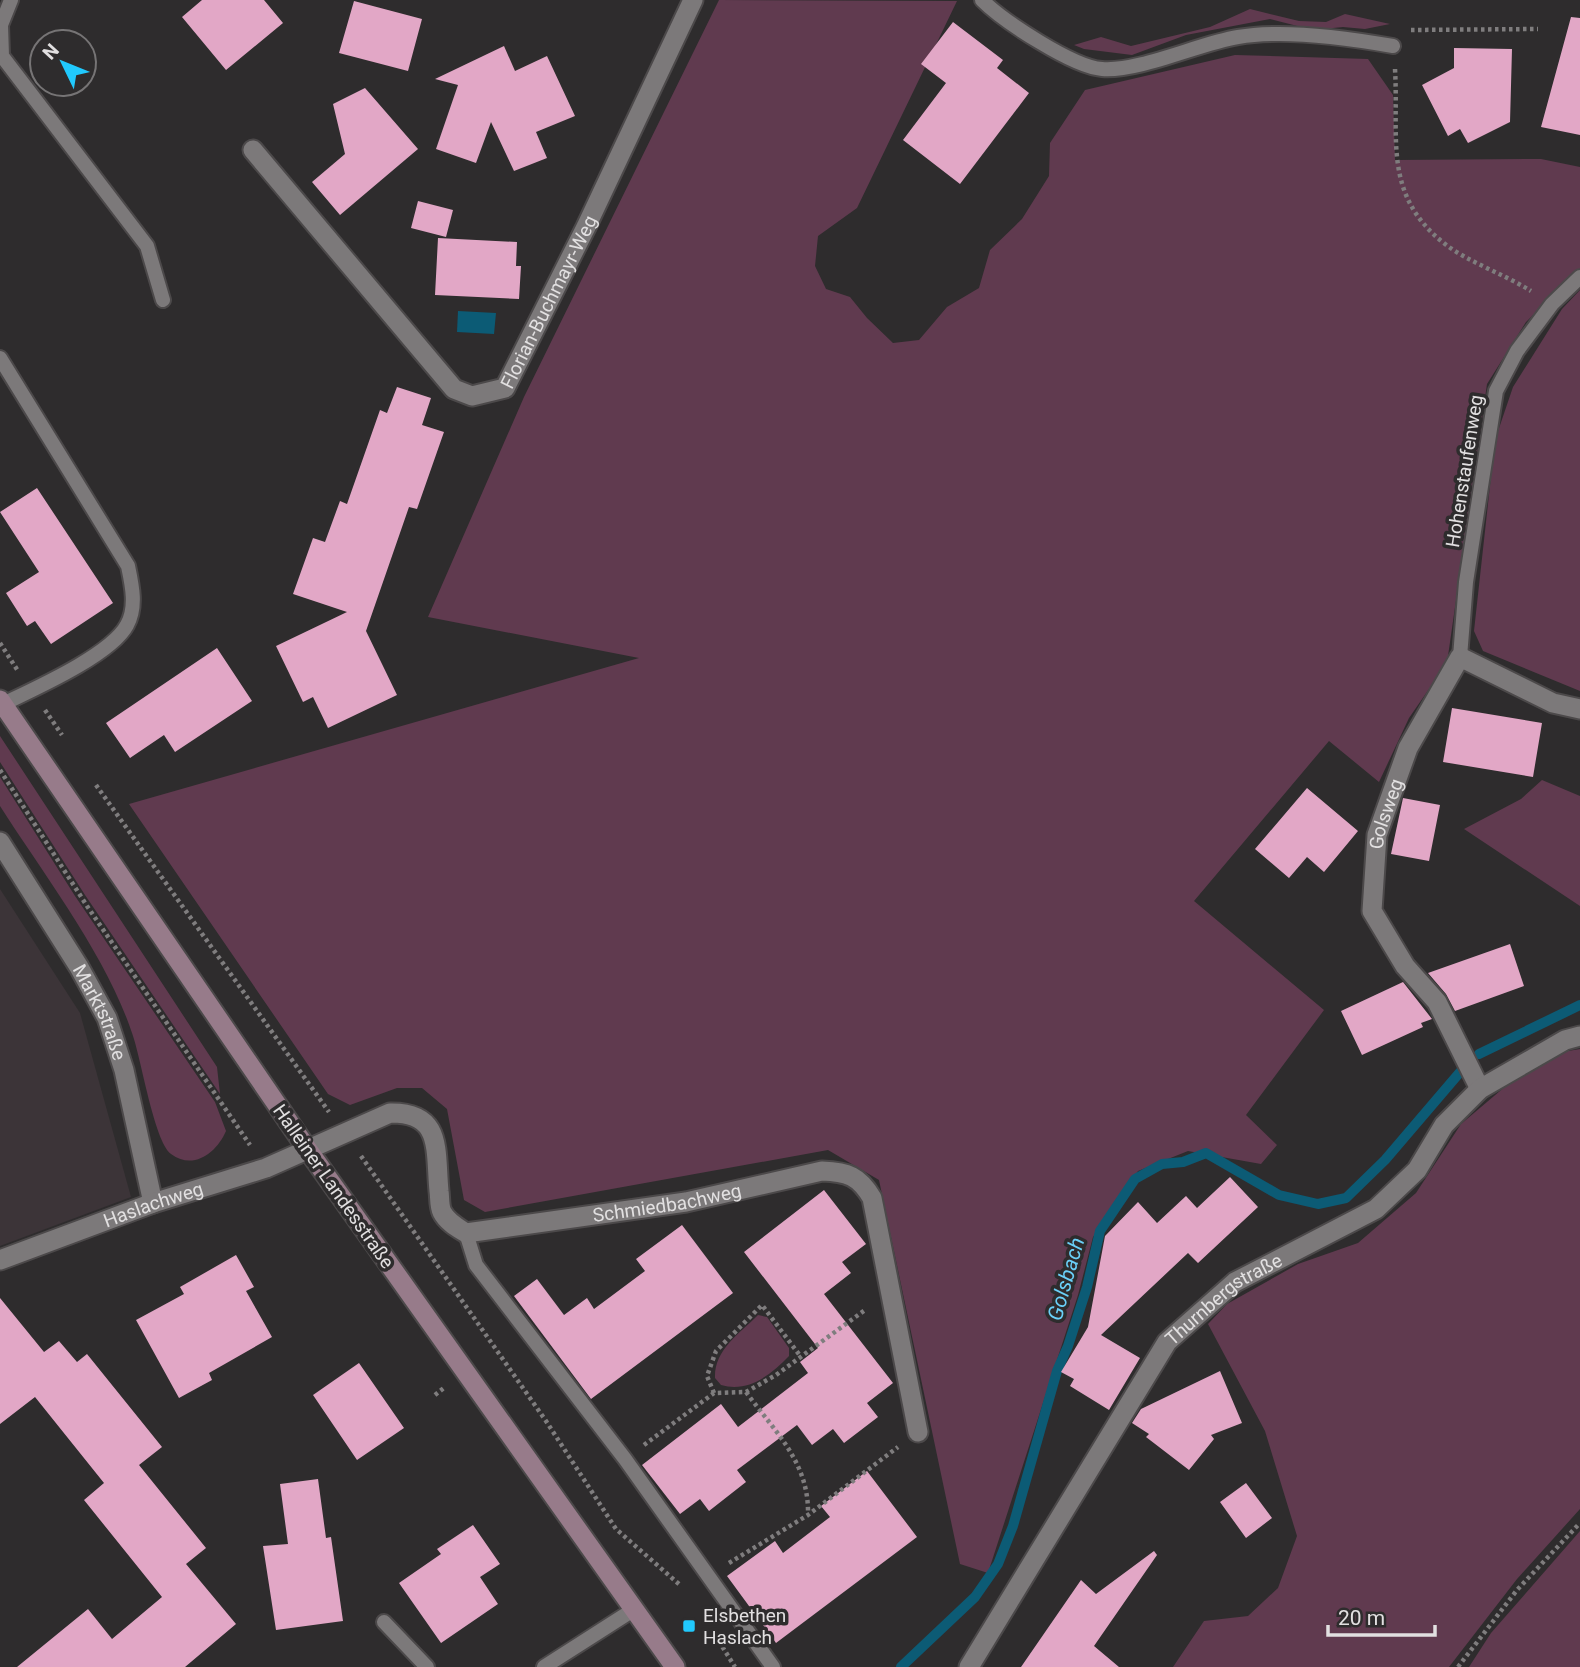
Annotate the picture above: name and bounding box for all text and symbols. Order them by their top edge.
north arrow [28,28,98,98]
text: N [38,39,64,64]
street label: Florian-Buchmayr-Weg [496,212,602,392]
street label: Hohenstaufenweg [1441,393,1488,549]
street label: Golsweg [1365,776,1408,850]
street label: Marktstraße [68,960,131,1063]
street label: Halleiner Landesstraße [268,1100,399,1273]
street label: Haslachweg [100,1177,206,1233]
street label: Schmiedbachweg [591,1179,743,1227]
water label: Golsbach [1043,1235,1089,1323]
street label: Thurnbergstraße [1161,1249,1286,1350]
scale bar [1328,1594,1435,1638]
place label: Elsbethen Haslach [703,1604,786,1649]
text: 20 m [1338,1606,1385,1630]
marker: Elsbethen Haslach [681,1618,697,1634]

